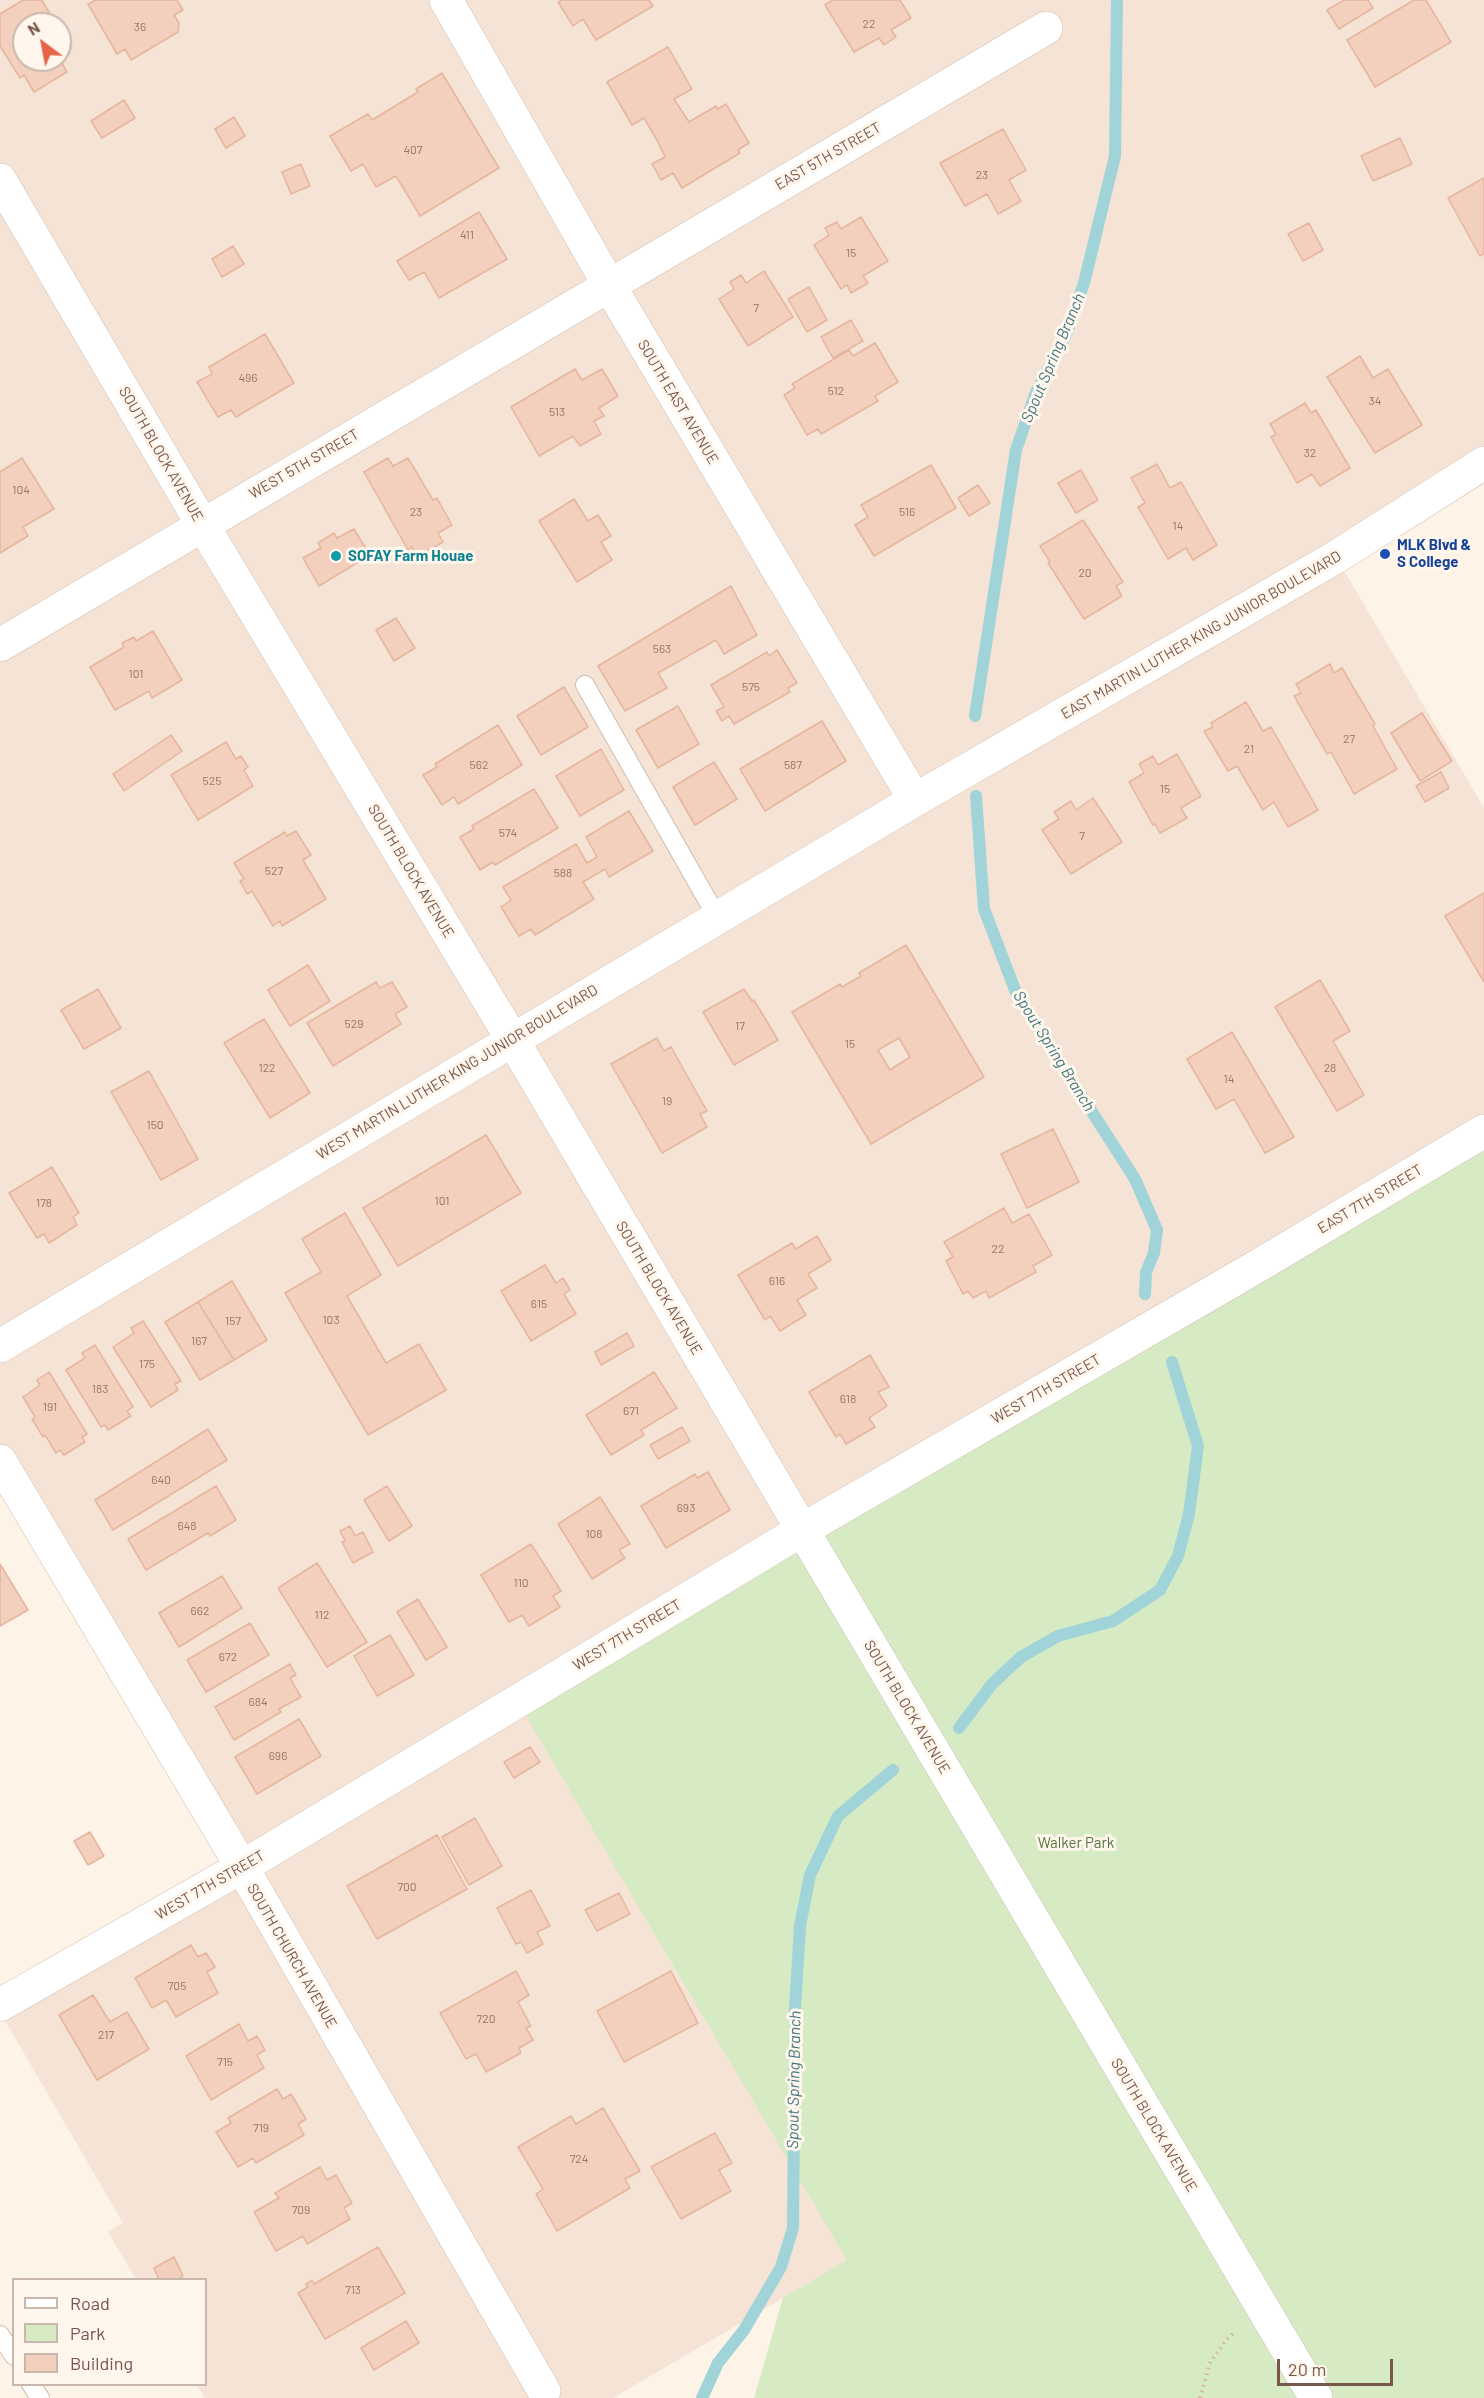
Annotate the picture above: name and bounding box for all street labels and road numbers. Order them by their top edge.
street label: EAST 5TH STREET [772,118,884,194]
street label: SOUTH EAST AVENUE [634,337,722,467]
street label: SOUTH BLOCK AVENUE [115,383,207,525]
street label: WEST 5TH STREET [246,425,362,503]
street label: EAST MARTIN LUTHER KING JUNIOR BOULEVARD [1058,547,1344,723]
street label: SOUTH BLOCK AVENUE [364,801,458,941]
street label: WEST MARTIN LUTHER KING JUNIOR BOULEVARD [313,981,601,1163]
street label: EAST 7TH STREET [1314,1161,1426,1237]
street label: SOUTH BLOCK AVENUE [612,1218,706,1358]
street label: WEST 7TH STREET [988,1350,1104,1428]
street label: WEST 7TH STREET [570,1596,684,1674]
street label: SOUTH BLOCK AVENUE [860,1637,954,1777]
street label: WEST 7TH STREET [152,1846,268,1924]
street label: SOUTH CHURCH AVENUE [243,1881,341,2031]
street label: SOUTH BLOCK AVENUE [1107,2055,1201,2195]

